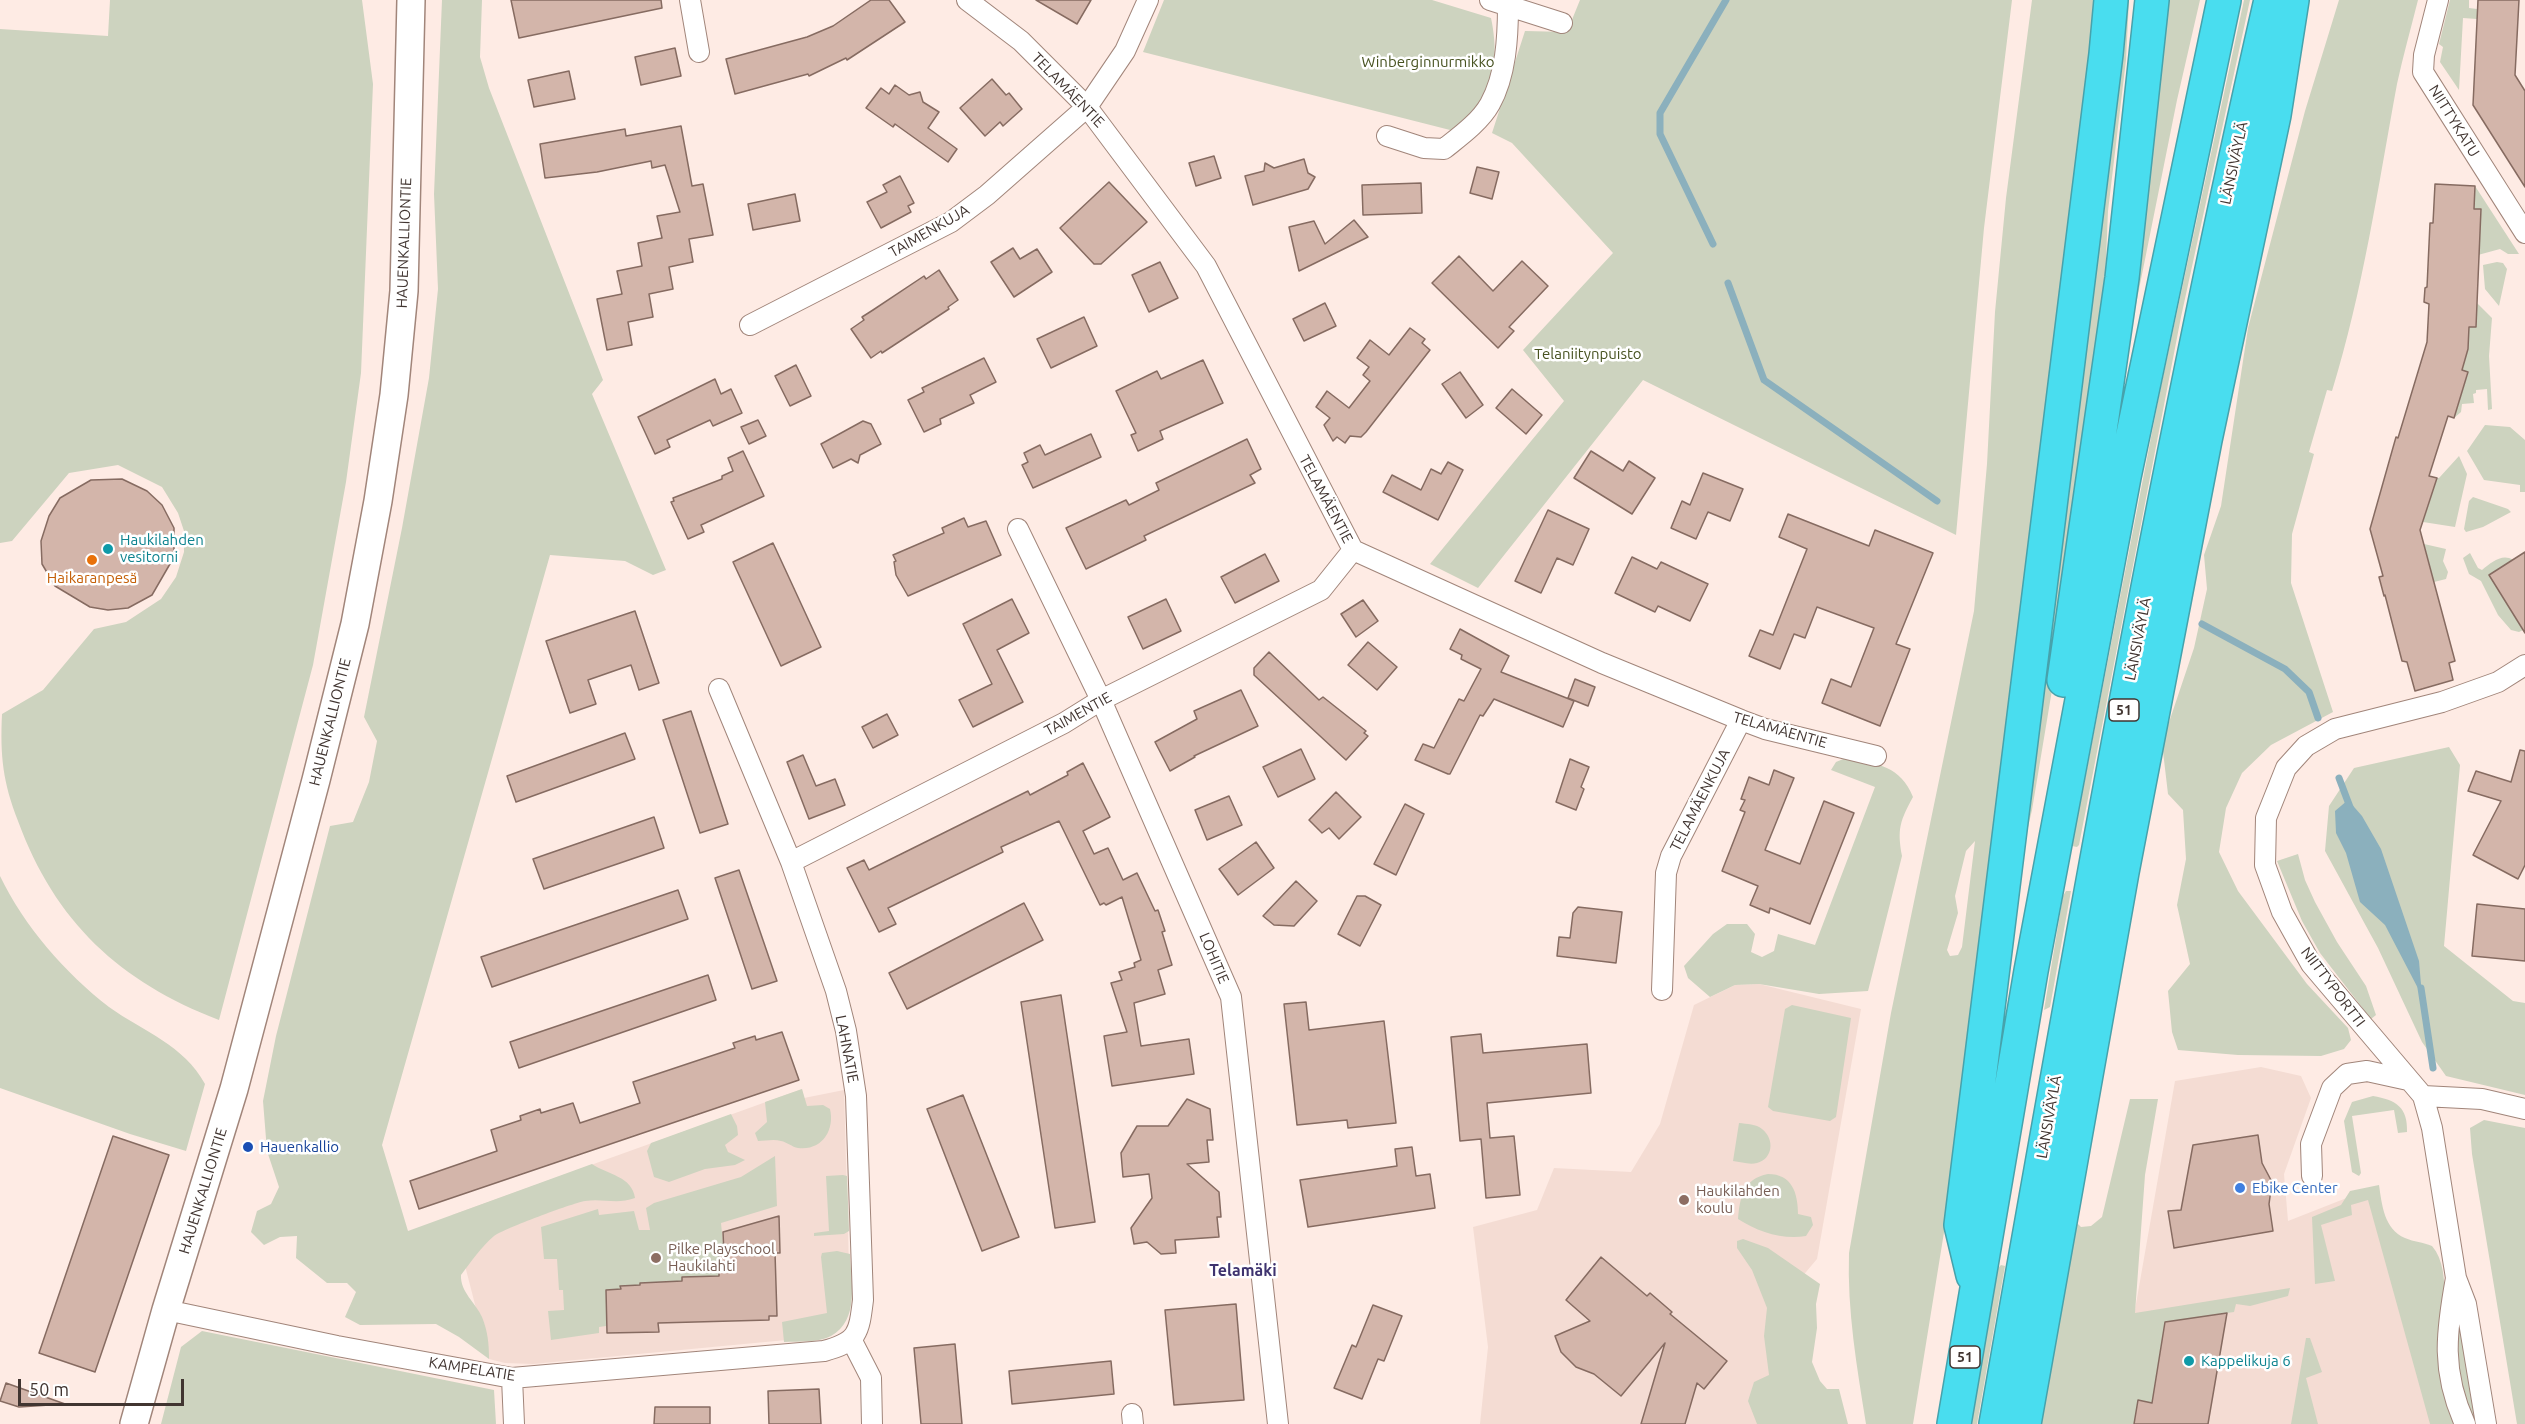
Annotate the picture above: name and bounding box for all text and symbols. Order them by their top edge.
street label: TELAMÄENTIE [1028,49,1108,131]
park label: Winberginnurmikko [1362,53,1494,71]
street label: NIITTYKATU [2425,82,2483,160]
street label: LÄNSIVÄYLÄ [2216,120,2252,206]
street label: HAUENKALLIONTIE [393,177,415,309]
street label: TAIMENKUJA [886,201,972,261]
park label: Telaniitynpuisto [1534,345,1642,363]
street label: TELAMÄENTIE [1295,452,1357,546]
place label: Haukilahden vesitorni [120,531,204,566]
marker: Haukilahden vesitorni [101,542,115,556]
marker: Haikaranpesä [85,553,99,567]
place label: Haikaranpesä [47,569,137,587]
street label: LÄNSIVÄYLÄ [2121,596,2155,682]
street label: HAUENKALLIONTIE [305,656,355,788]
street label: TAIMENTIE [1041,688,1115,740]
road number: 51 [2109,699,2139,721]
street label: TELAMÄENTIE [1731,708,1829,752]
street label: TELAMÄENKUJA [1666,746,1734,854]
street label: LOHITIE [1195,930,1233,986]
street label: NIITTYPORTTI [2297,943,2369,1031]
street label: LAHNATIE [832,1014,862,1084]
street label: LÄNSIVÄYLÄ [2033,1074,2065,1160]
street label: HAUENKALLIONTIE [175,1126,231,1256]
place label: Hauenkallio [260,1138,339,1156]
marker: Hauenkallio [241,1140,255,1154]
place label: Ebike Center [2252,1179,2338,1197]
marker: Ebike Center [2233,1181,2247,1195]
place label: Haukilahden koulu [1696,1182,1780,1217]
marker: Haukilahden koulu [1677,1193,1691,1207]
place label: Pilke Playschool Haukilahti [668,1240,775,1275]
marker: Pilke Playschool Haukilahti [649,1251,663,1265]
district label: Telamäki [1209,1261,1277,1281]
road number: 51 [1950,1346,1980,1368]
place label: Kappelikuja 6 [2201,1352,2291,1370]
street label: KAMPELATIE [427,1353,517,1385]
marker: Kappelikuja 6 [2182,1354,2196,1368]
scale bar [21,1367,188,1405]
text: 50 m [29,1379,69,1399]

